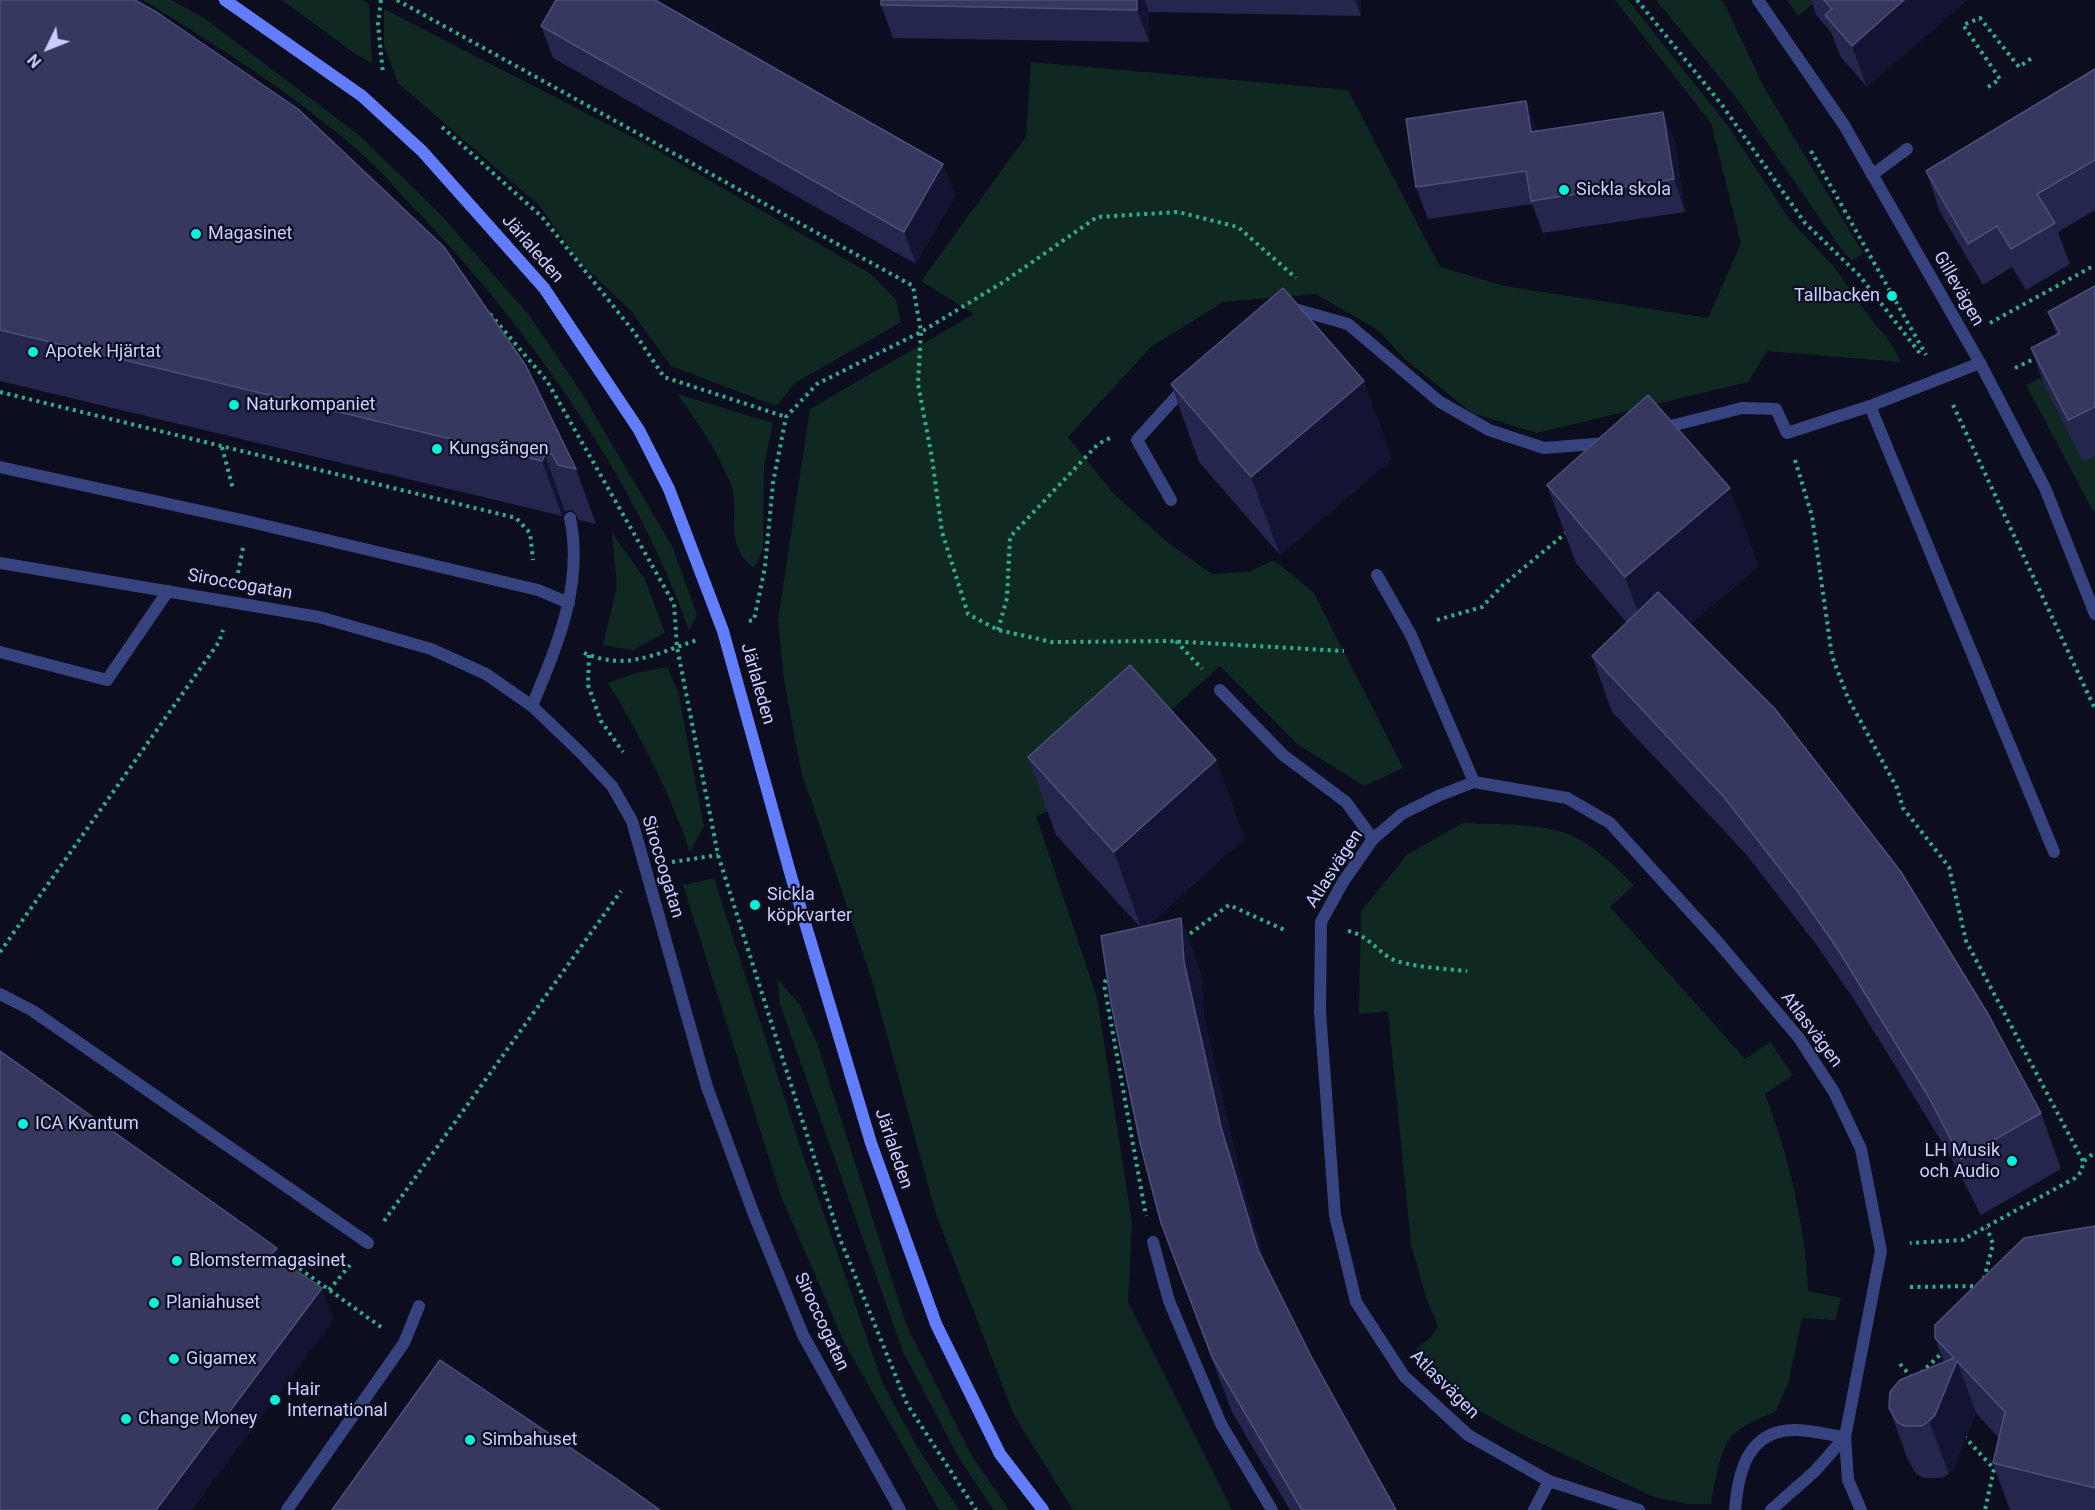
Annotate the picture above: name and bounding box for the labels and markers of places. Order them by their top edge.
place label: Sickla skola [1576,179,1671,201]
marker: Sickla skola [1557,183,1571,197]
place label: Magasinet [208,223,292,245]
marker: Magasinet [189,227,203,241]
place label: Tallbacken [1794,285,1880,307]
marker: Tallbacken [1885,289,1899,303]
place label: Apotek Hjärtat [45,341,161,363]
marker: Apotek Hjärtat [26,345,40,359]
place label: Naturkompaniet [246,394,375,416]
marker: Naturkompaniet [227,398,241,412]
place label: Kungsängen [449,438,549,460]
marker: Kungsängen [430,442,444,456]
place label: Sickla köpkvarter [767,884,852,926]
marker: Sickla köpkvarter [748,898,762,912]
place label: ICA Kvantum [35,1113,139,1135]
marker: ICA Kvantum [16,1117,30,1131]
place label: LH Musik och Audio [1920,1140,2000,1182]
marker: LH Musik och Audio [2005,1154,2019,1168]
place label: Blomstermagasinet [189,1250,346,1272]
marker: Blomstermagasinet [170,1254,184,1268]
place label: Planiahuset [166,1292,260,1314]
marker: Planiahuset [147,1296,161,1310]
place label: Gigamex [186,1348,257,1370]
marker: Gigamex [167,1352,181,1366]
place label: Hair International [287,1379,388,1422]
marker: Hair International [268,1393,282,1407]
place label: Change Money [138,1408,257,1430]
marker: Change Money [119,1412,133,1426]
place label: Simbahuset [482,1429,577,1451]
marker: Simbahuset [463,1433,477,1447]

